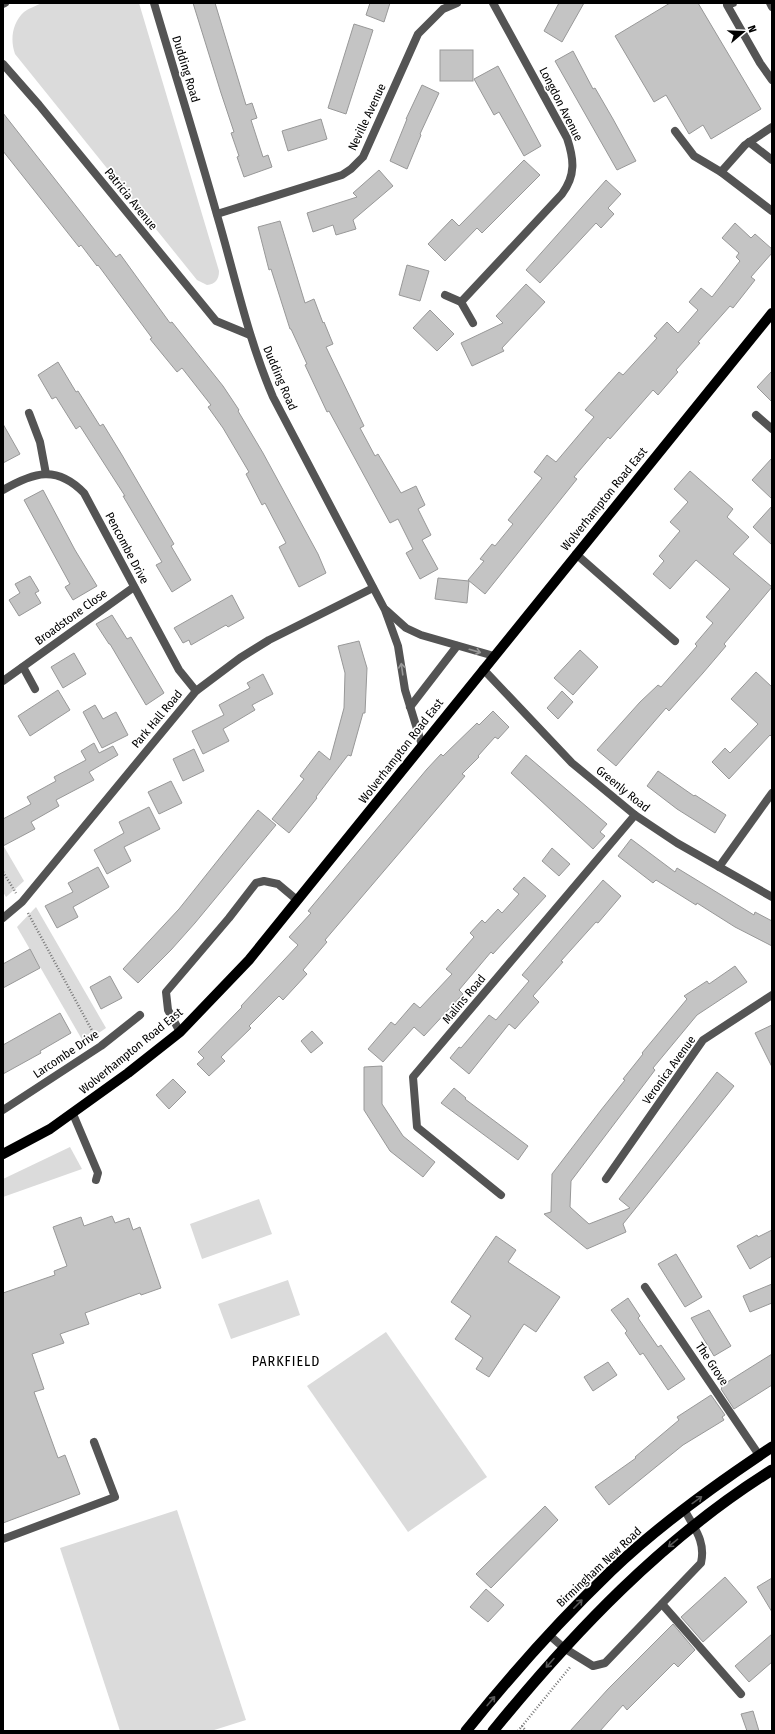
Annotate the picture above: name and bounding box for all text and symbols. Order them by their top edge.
north arrow [723,12,763,52]
text: N [745,24,759,34]
street label: Dudding Road [169,34,203,104]
street label: Longdon Avenue [536,65,586,143]
street label: Neville Avenue [345,81,389,153]
street label: Patricia Avenue [102,165,160,233]
street label: Dudding Road [260,344,300,412]
street label: Wolverhampton Road East [558,445,650,553]
street label: Pencombe Drive [102,510,152,586]
street label: Broadstone Close [32,586,110,648]
one-way arrow [469,648,482,655]
one-way arrow [398,663,406,676]
street label: Park Hall Road [129,687,185,751]
street label: Wolverhampton Road East [356,696,446,806]
street label: Greenly Road [593,763,653,815]
street label: Malins Road [439,972,489,1026]
street label: Wolverhampton Road East [77,1005,185,1097]
street label: Larcombe Drive [31,1027,101,1081]
street label: Veronica Avenue [640,1033,699,1107]
street label: The Grove [693,1340,731,1388]
district label: PARKFIELD [252,1353,320,1370]
one-way arrow [691,1496,702,1504]
street label: Birmingham New Road [554,1524,644,1610]
one-way arrow [667,1538,678,1547]
one-way arrow [573,1599,583,1609]
one-way arrow [545,1658,555,1668]
one-way arrow [487,1696,496,1707]

